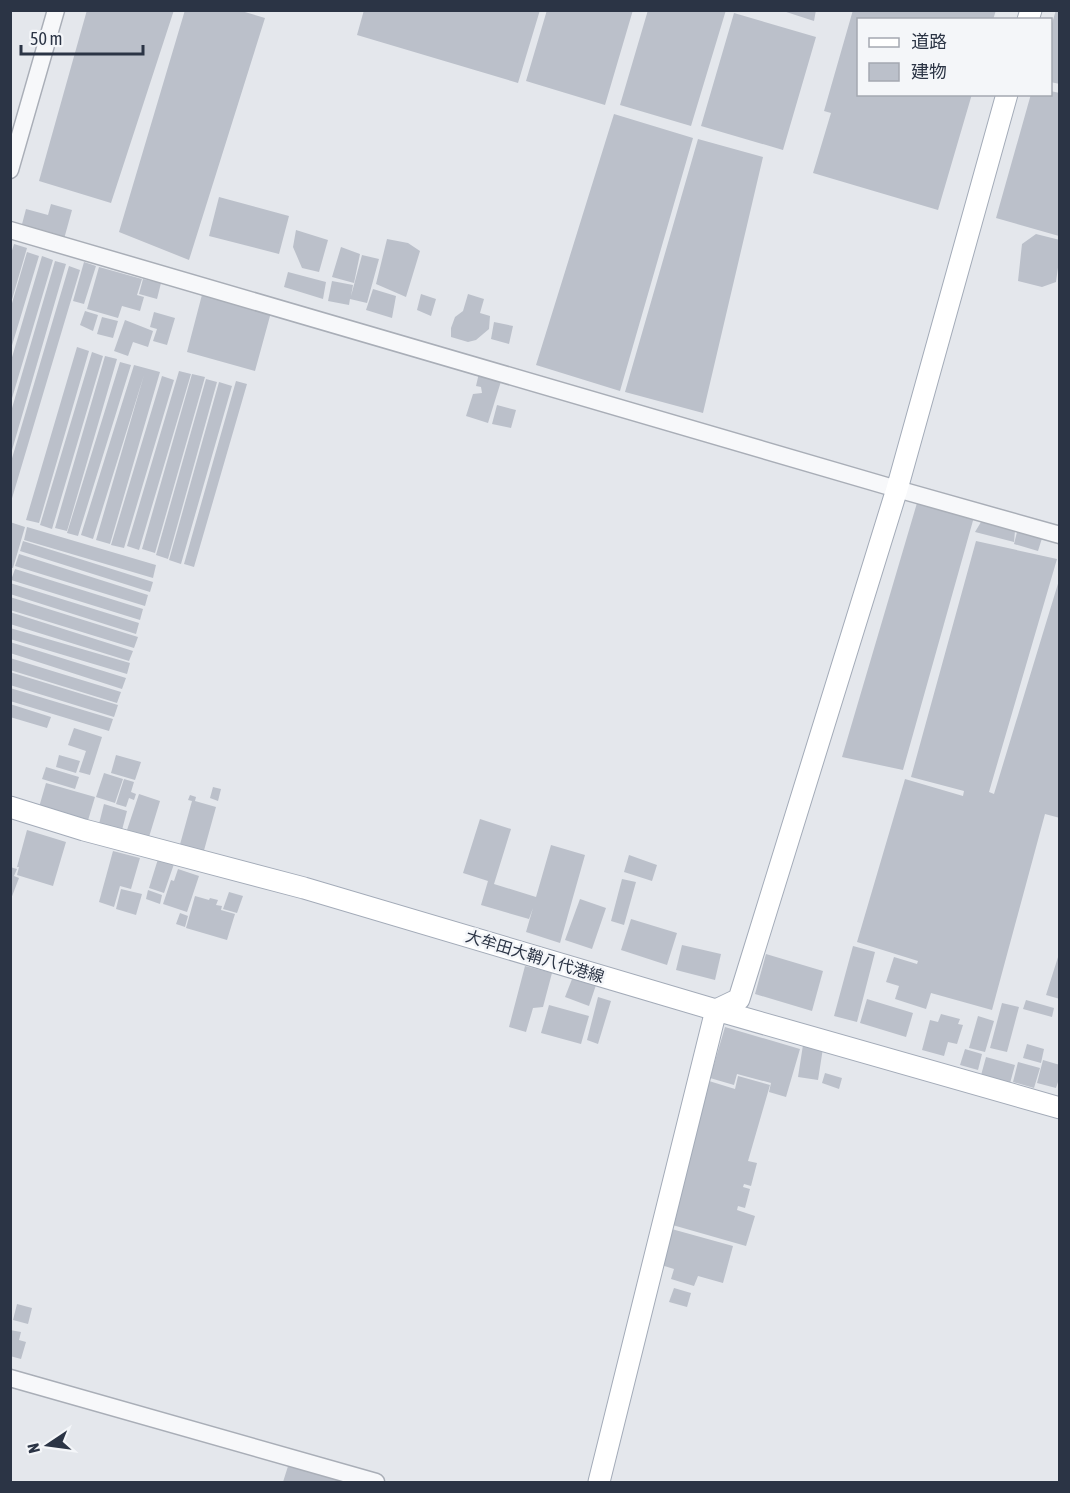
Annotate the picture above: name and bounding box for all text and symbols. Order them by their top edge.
scale bar [21,18,142,56]
legend [857,18,1052,96]
text: 50 m [30,28,62,49]
text: 道路 [911,31,947,52]
text: 建物 [911,61,947,82]
street label: 大牟田大鞘八代港線 [464,926,606,986]
north arrow [18,1415,78,1475]
text: N [24,1442,43,1455]

